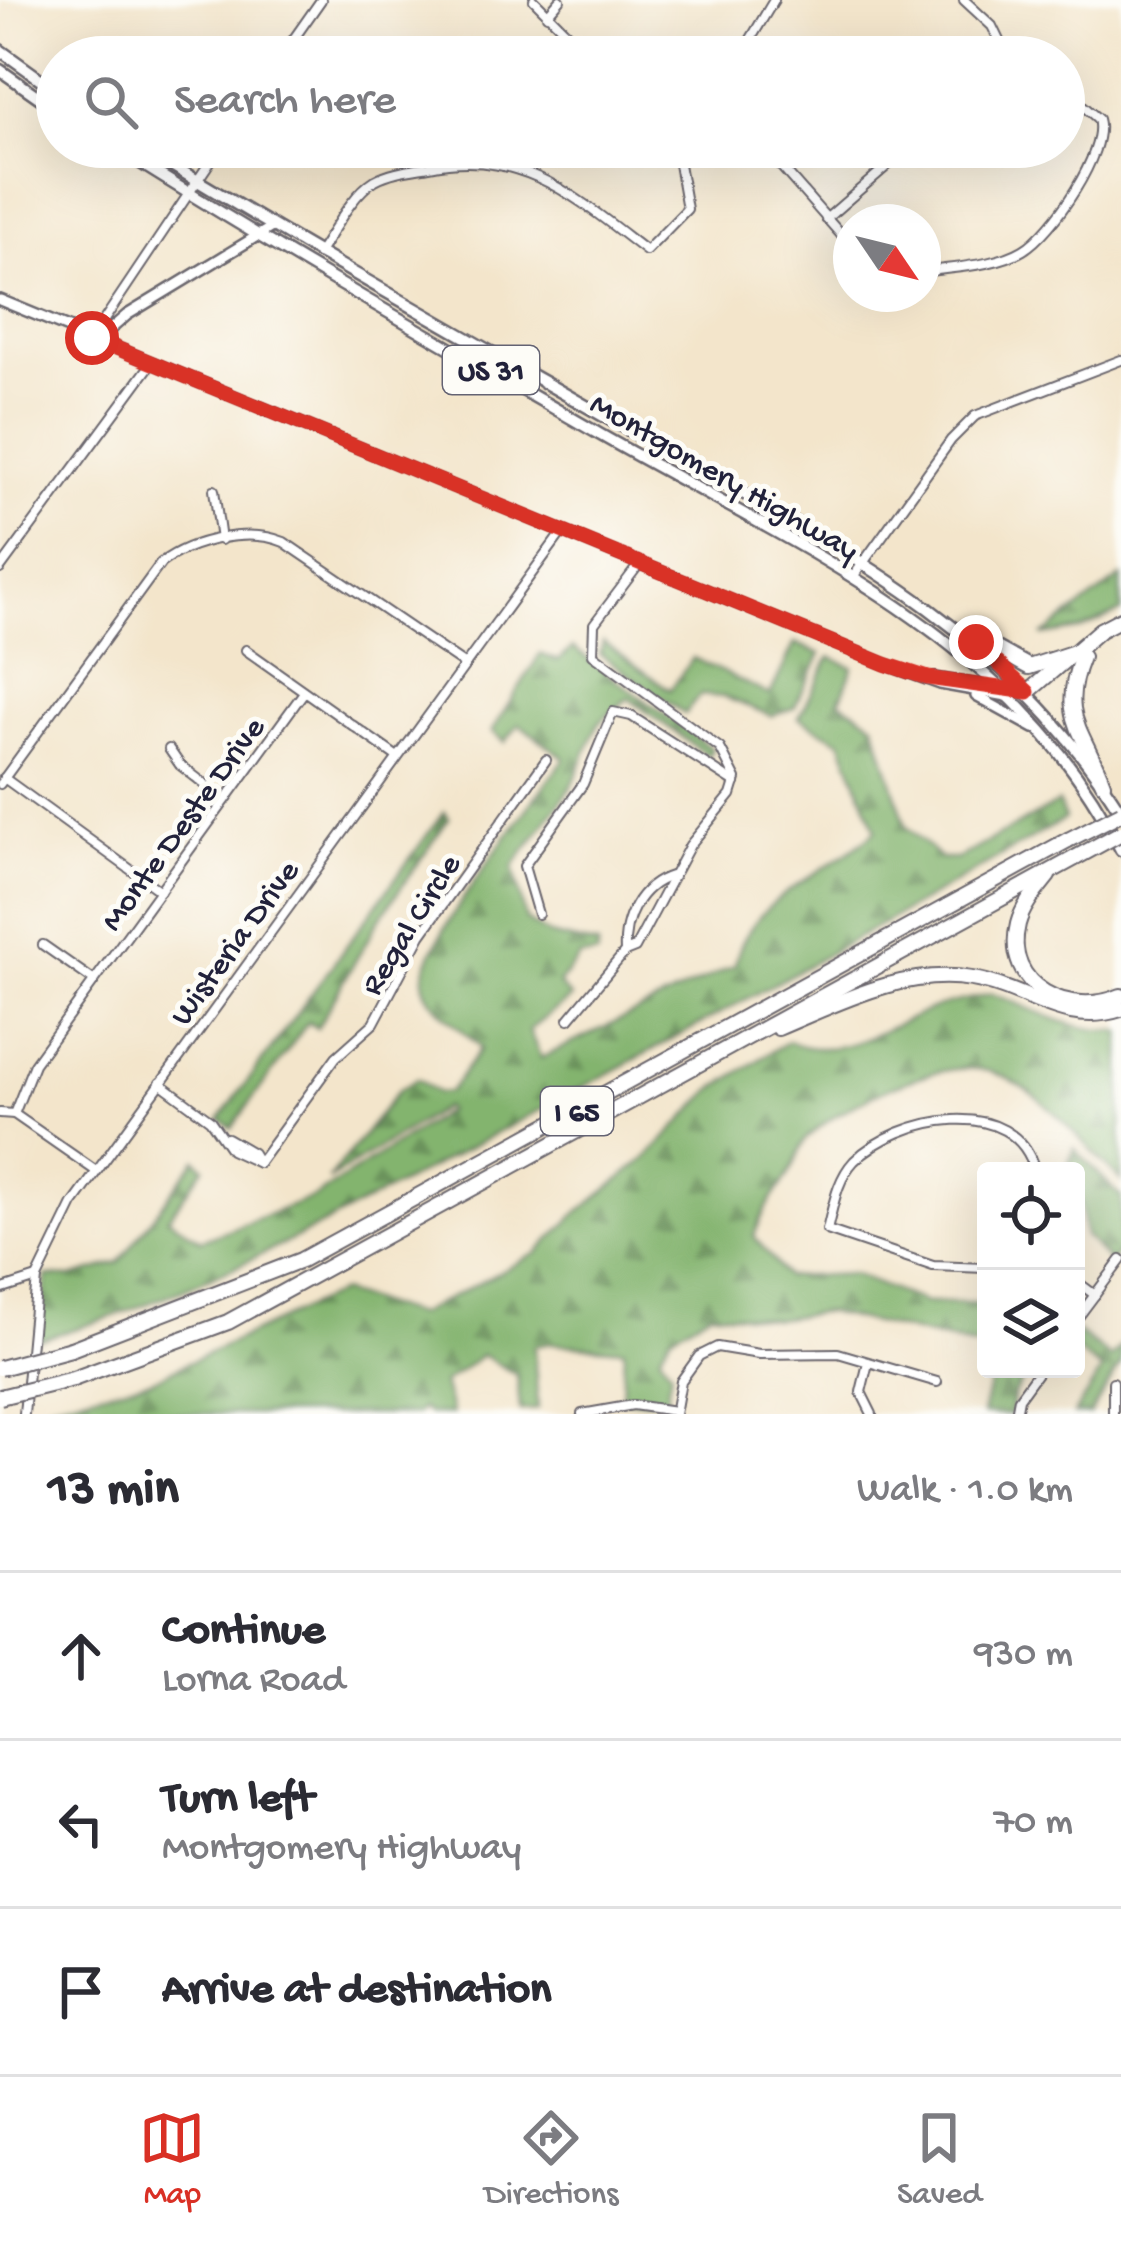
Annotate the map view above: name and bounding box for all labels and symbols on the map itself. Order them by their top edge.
north arrow [833,204,941,312]
route start [65,311,119,365]
road number: US 31 [443,346,539,394]
street label: Montgomery Highway [582,387,864,572]
route end [949,615,1003,669]
street label: Monte Deste Drive [95,710,276,940]
street label: Regal Circle [355,848,472,1004]
street label: Wisteria Drive [164,854,310,1034]
road number: I 65 [541,1087,613,1135]

